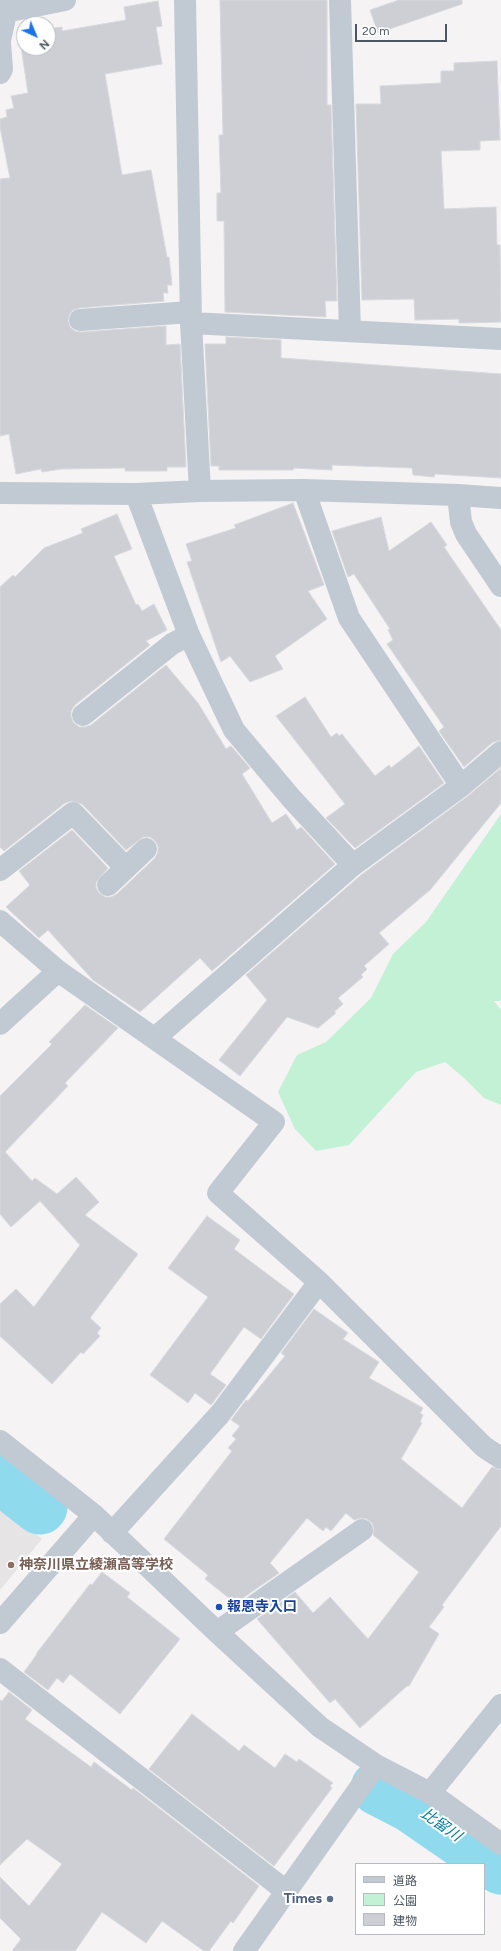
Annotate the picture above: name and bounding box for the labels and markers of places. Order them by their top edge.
place label: 神奈川県立綾瀬高等学校 [19,1557,173,1573]
marker: 神奈川県立綾瀬高等学校 [6,1560,16,1570]
place label: 報恩寺入口 [227,1599,297,1615]
marker: 報恩寺入口 [214,1602,224,1612]
place label: Times [284,1891,322,1907]
marker: Times [325,1894,335,1904]

